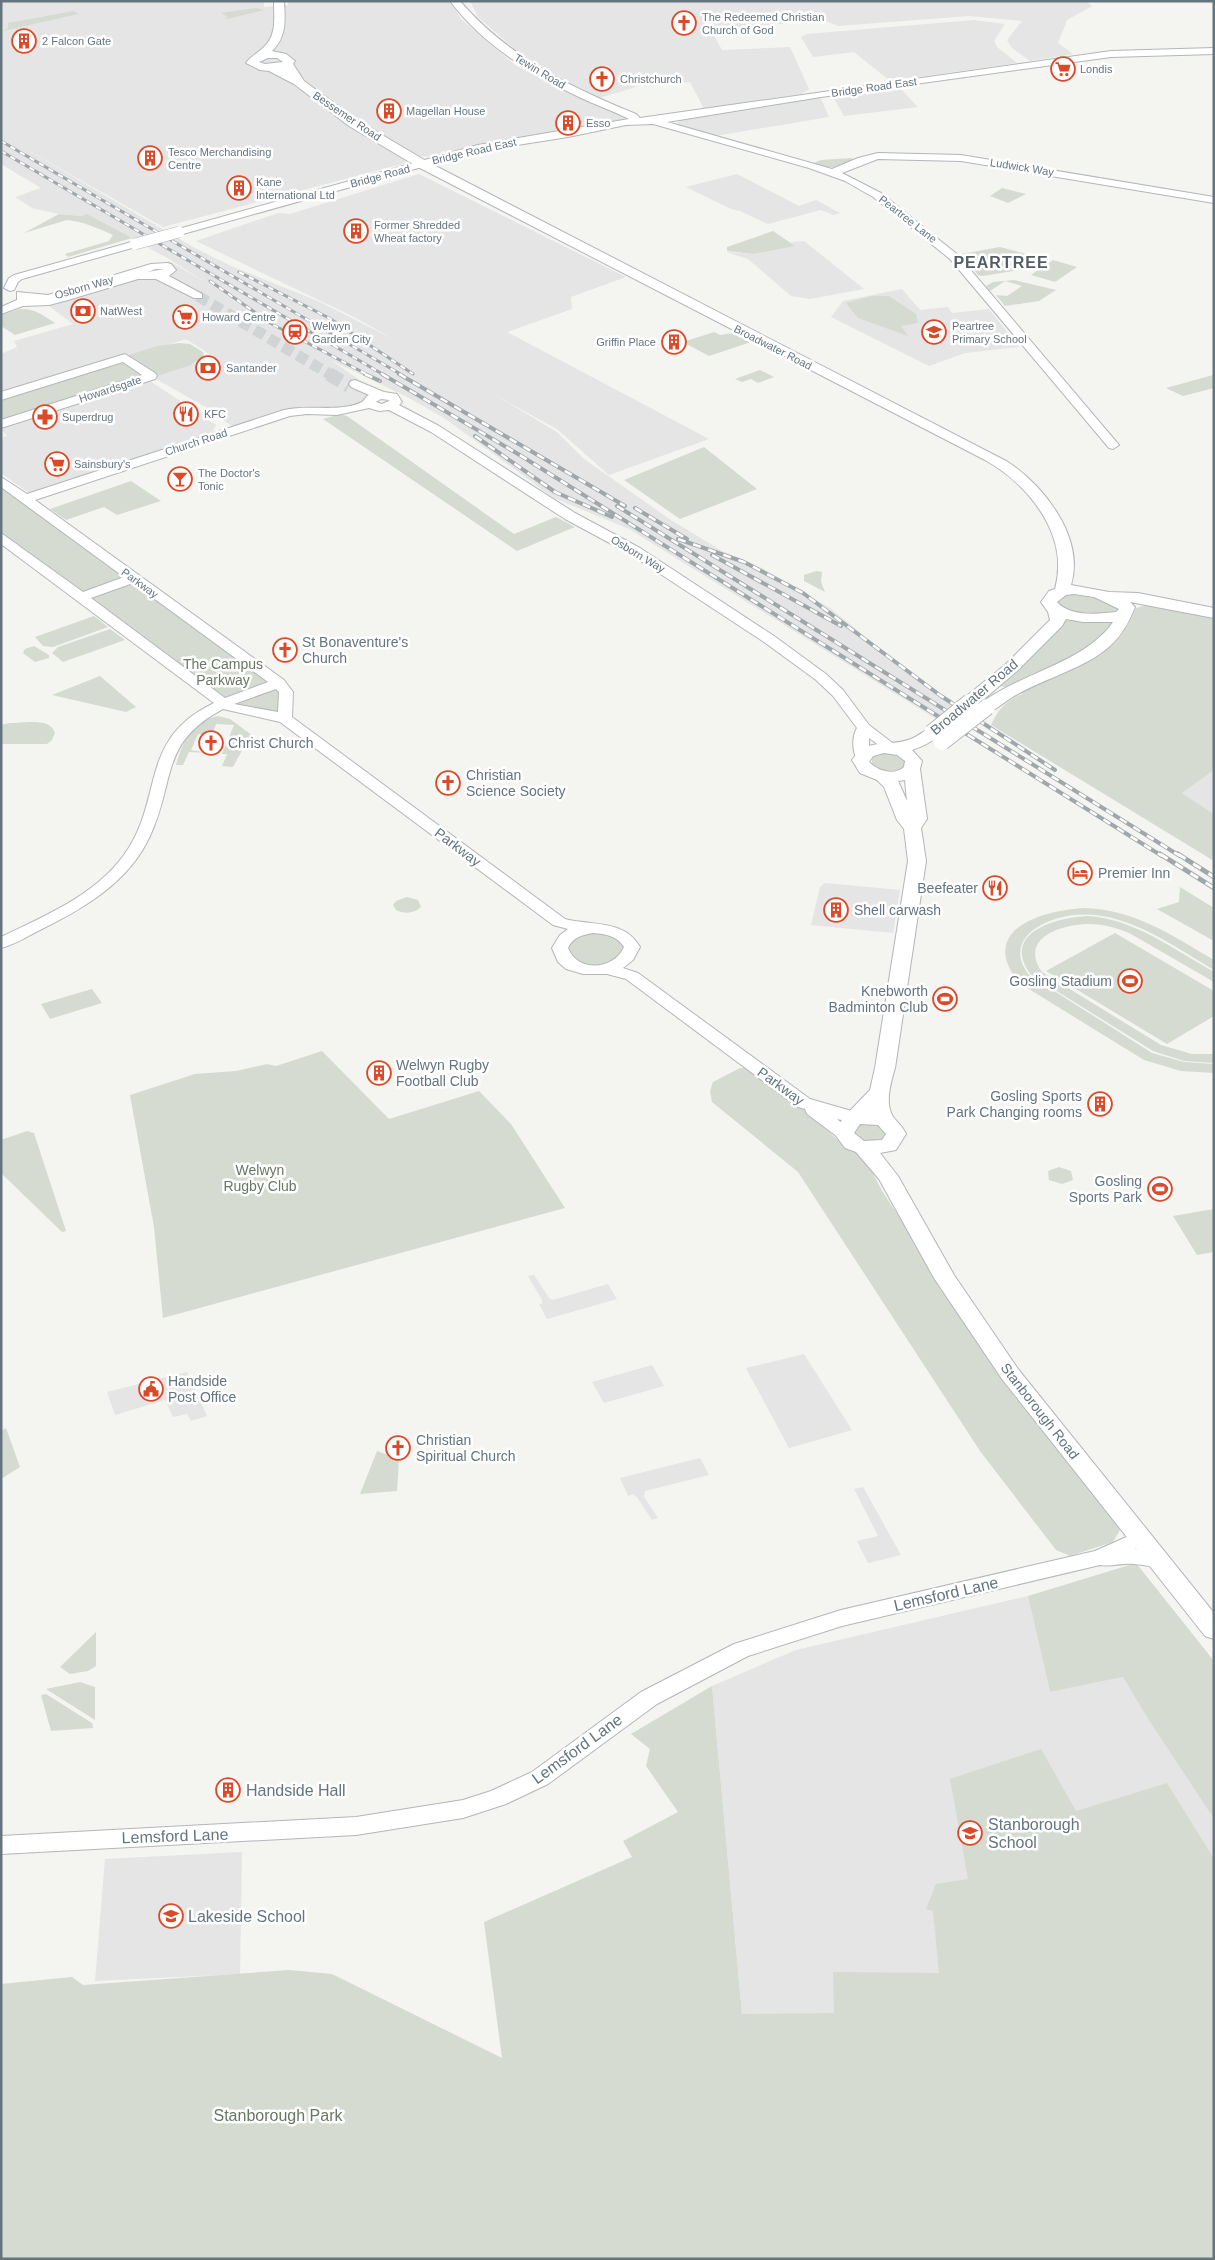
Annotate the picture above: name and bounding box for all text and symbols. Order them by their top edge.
church icon: The Redeemed Christian Church of God [671,10,697,36]
place label: The Redeemed Christian Church of God [702,11,824,36]
building icon: 2 Falcon Gate [11,28,37,54]
place label: 2 Falcon Gate [42,35,111,47]
street label: Tewin Road [512,51,568,91]
supermarket icon: Londis [1050,56,1076,82]
place label: Londis [1080,63,1113,75]
church icon: Christchurch [589,66,615,92]
place label: Christchurch [620,73,682,85]
street label: Bridge Road East [830,75,918,99]
street label: Bessemer Road [311,89,383,143]
building icon: Magellan House [376,98,402,124]
place label: Magellan House [406,105,486,117]
building icon: Esso [555,110,581,136]
place label: Esso [586,117,610,129]
street label: Bridge Road East [431,135,517,167]
building icon: Tesco Merchandising Centre [137,145,163,171]
place label: Tesco Merchandising Centre [168,146,271,171]
street label: Ludwick Way [989,156,1055,178]
street label: Bridge Road [349,162,411,190]
building icon: Kane International Ltd [226,175,252,201]
place label: Kane International Ltd [256,176,335,201]
street label: Peartree Lane [877,193,939,245]
building icon: Former Shredded Wheat factory [343,218,369,244]
place label: Former Shredded Wheat factory [374,219,460,244]
district label: PEARTREE [953,254,1049,271]
street label: Osborn Way [53,273,115,301]
bank icon: NatWest [70,298,96,324]
supermarket icon: Howard Centre [172,304,198,330]
place label: NatWest [100,305,142,317]
place label: Howard Centre [202,311,276,323]
station icon: Welwyn Garden City [282,319,308,345]
school or university icon: Peartree Primary School [921,319,947,345]
place label: Welwyn Garden City [312,320,371,345]
place label: Peartree Primary School [952,320,1027,345]
street label: Broadwater Road [732,322,814,372]
building icon: Griffin Place [661,329,687,355]
place label: Griffin Place [596,336,656,348]
bank icon: Santander [195,355,221,381]
place label: Santander [226,362,277,374]
street label: Howardsgate [77,373,143,405]
restaurant icon: KFC [173,401,199,427]
pharmacy icon: Superdrug [32,404,58,430]
place label: KFC [204,408,226,420]
place label: Superdrug [62,411,113,423]
street label: Church Road [163,426,229,458]
supermarket icon: Sainsbury's [44,451,70,477]
place label: Sainsbury's [74,458,131,470]
bar icon: The Doctor's Tonic [167,466,193,492]
place label: The Doctor's Tonic [198,467,261,492]
street label: Osborn Way [609,533,668,575]
street label: Parkway [119,566,161,601]
place label: St Bonaventure's Church [302,634,408,666]
church icon: St Bonaventure's Church [272,637,298,663]
park label: The Campus Parkway [183,656,263,688]
street label: Broadwater Road [927,656,1021,738]
church icon: Christ Church [198,730,224,756]
place label: Christ Church [228,735,314,751]
place label: Christian Science Society [466,767,566,799]
church icon: Christian Science Society [435,770,461,796]
street label: Parkway [432,824,484,870]
hotel icon: Premier Inn [1067,860,1093,886]
place label: Premier Inn [1098,865,1170,881]
restaurant icon: Beefeater [982,875,1008,901]
place label: Beefeater [917,880,978,896]
building icon: Shell carwash [823,897,849,923]
place label: Shell carwash [854,902,941,918]
sports icon: Gosling Stadium [1117,968,1143,994]
place label: Gosling Stadium [1009,973,1112,989]
place label: Knebworth Badminton Club [828,983,928,1015]
sports icon: Knebworth Badminton Club [932,986,958,1012]
place label: Welwyn Rugby Football Club [396,1057,489,1089]
building icon: Welwyn Rugby Football Club [366,1060,392,1086]
street label: Parkway [755,1064,807,1108]
place label: Gosling Sports Park Changing rooms [947,1088,1082,1120]
building icon: Gosling Sports Park Changing rooms [1087,1091,1113,1117]
park label: Welwyn Rugby Club [223,1162,297,1194]
place label: Gosling Sports Park [1069,1173,1143,1205]
sports icon: Gosling Sports Park [1147,1176,1173,1202]
street label: Stanborough Road [998,1360,1082,1462]
place label: Handside Post Office [168,1373,236,1405]
public building icon: Handside Post Office [138,1376,164,1402]
place label: Christian Spiritual Church [416,1432,516,1464]
church icon: Christian Spiritual Church [385,1435,411,1461]
street label: Lemsford Lane [892,1574,1000,1614]
street label: Lemsford Lane [529,1711,625,1787]
building icon: Handside Hall [215,1777,241,1803]
place label: Handside Hall [246,1782,346,1799]
place label: Stanborough School [988,1816,1080,1851]
school or university icon: Stanborough School [957,1820,983,1846]
street label: Lemsford Lane [121,1826,229,1846]
school or university icon: Lakeside School [158,1903,184,1929]
place label: Lakeside School [188,1908,305,1925]
park label: Stanborough Park [214,2107,343,2124]

